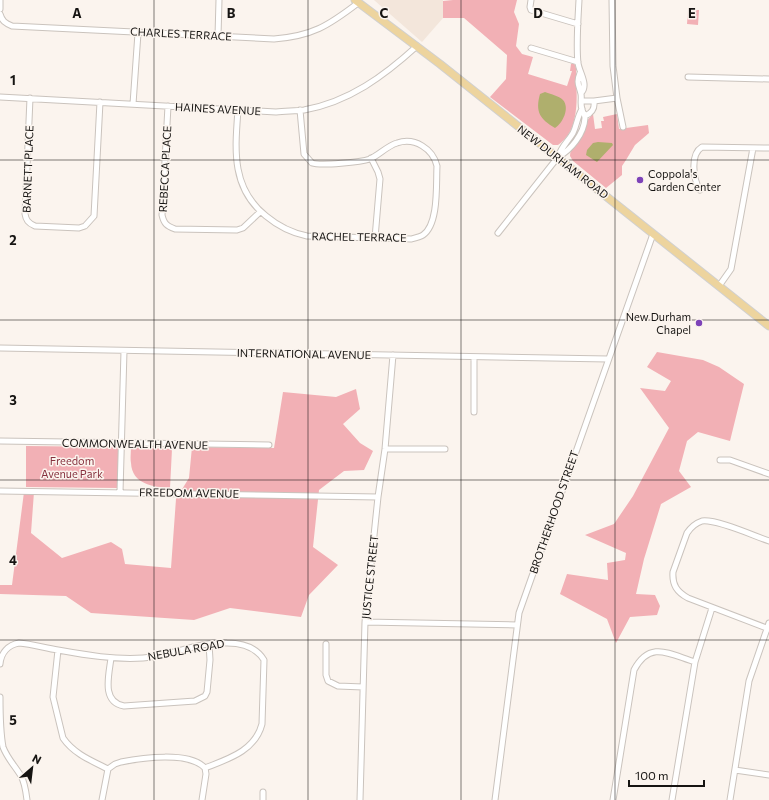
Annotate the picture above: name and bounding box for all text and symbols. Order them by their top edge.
text: A [72,5,82,21]
text: B [227,5,236,21]
text: C [380,5,389,21]
text: D [533,5,543,21]
text: E [688,5,696,21]
street label: CHARLES TERRACE [130,24,232,43]
text: 1 [10,72,16,88]
street label: HAINES AVENUE [175,100,261,117]
street label: NEW DURHAM ROAD [515,122,611,201]
street label: BARNETT PLACE [19,125,36,213]
street label: REBECCA PLACE [156,125,173,213]
place label: Coppola's Garden Center [648,167,721,193]
marker: Coppola's Garden Center [635,175,645,185]
street label: RACHEL TERRACE [311,229,407,244]
text: 2 [9,232,17,248]
place label: New Durham Chapel [626,310,691,336]
marker: New Durham Chapel [694,318,704,328]
street label: INTERNATIONAL AVENUE [237,346,371,361]
text: 3 [9,392,17,408]
street label: COMMONWEALTH AVENUE [62,436,208,451]
street label: BROTHERHOOD STREET [526,449,581,575]
park label: Freedom Avenue Park [41,454,103,480]
street label: FREEDOM AVENUE [139,485,239,500]
street label: JUSTICE STREET [359,534,381,620]
text: 4 [9,552,17,568]
street label: NEBULA ROAD [147,636,225,663]
text: 5 [9,712,17,728]
north arrow [12,748,52,788]
text: N [30,751,44,766]
scale bar [629,762,704,788]
text: 100 m [635,768,669,782]

